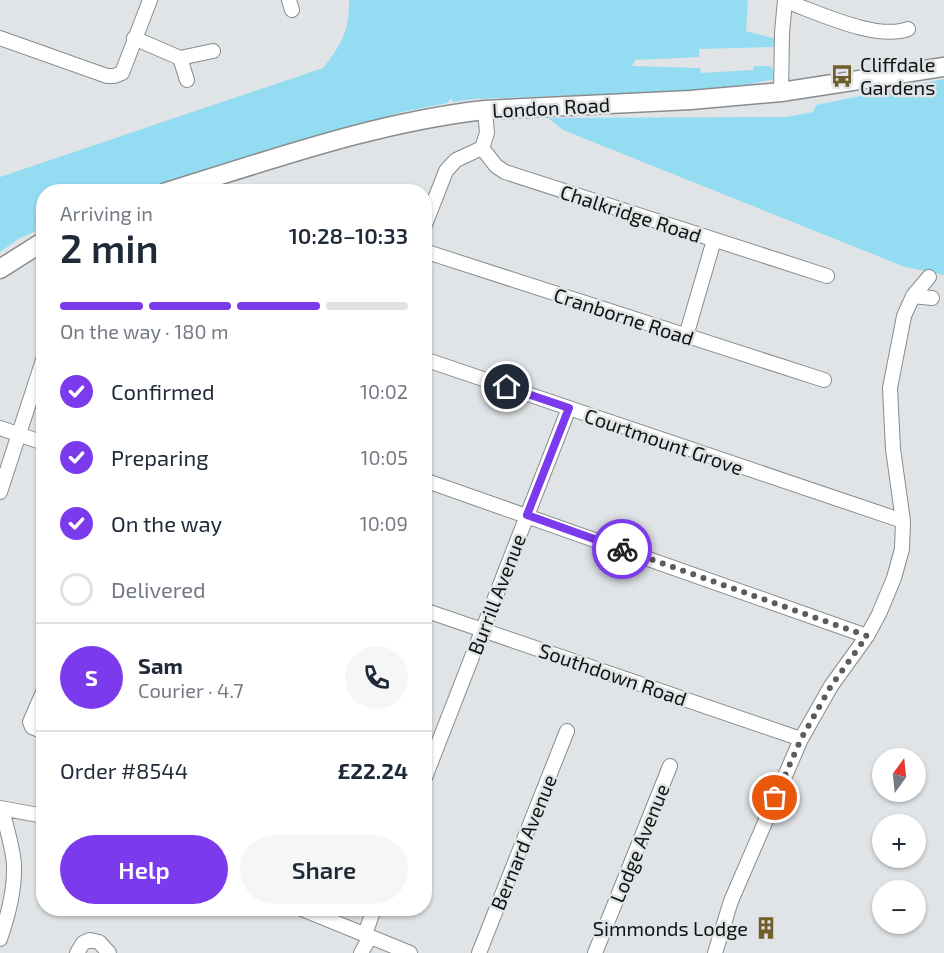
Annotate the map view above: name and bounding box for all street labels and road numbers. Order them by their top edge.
street label: London Road [491,92,611,122]
street label: Chalkridge Road [557,179,705,247]
street label: Cranborne Road [551,282,697,350]
street label: Courtmount Grove [581,403,747,479]
street label: Burrill Avenue [462,530,530,658]
street label: Southdown Road [536,637,690,711]
street label: Bernard Avenue [485,771,561,913]
street label: Lodge Avenue [604,780,674,906]

